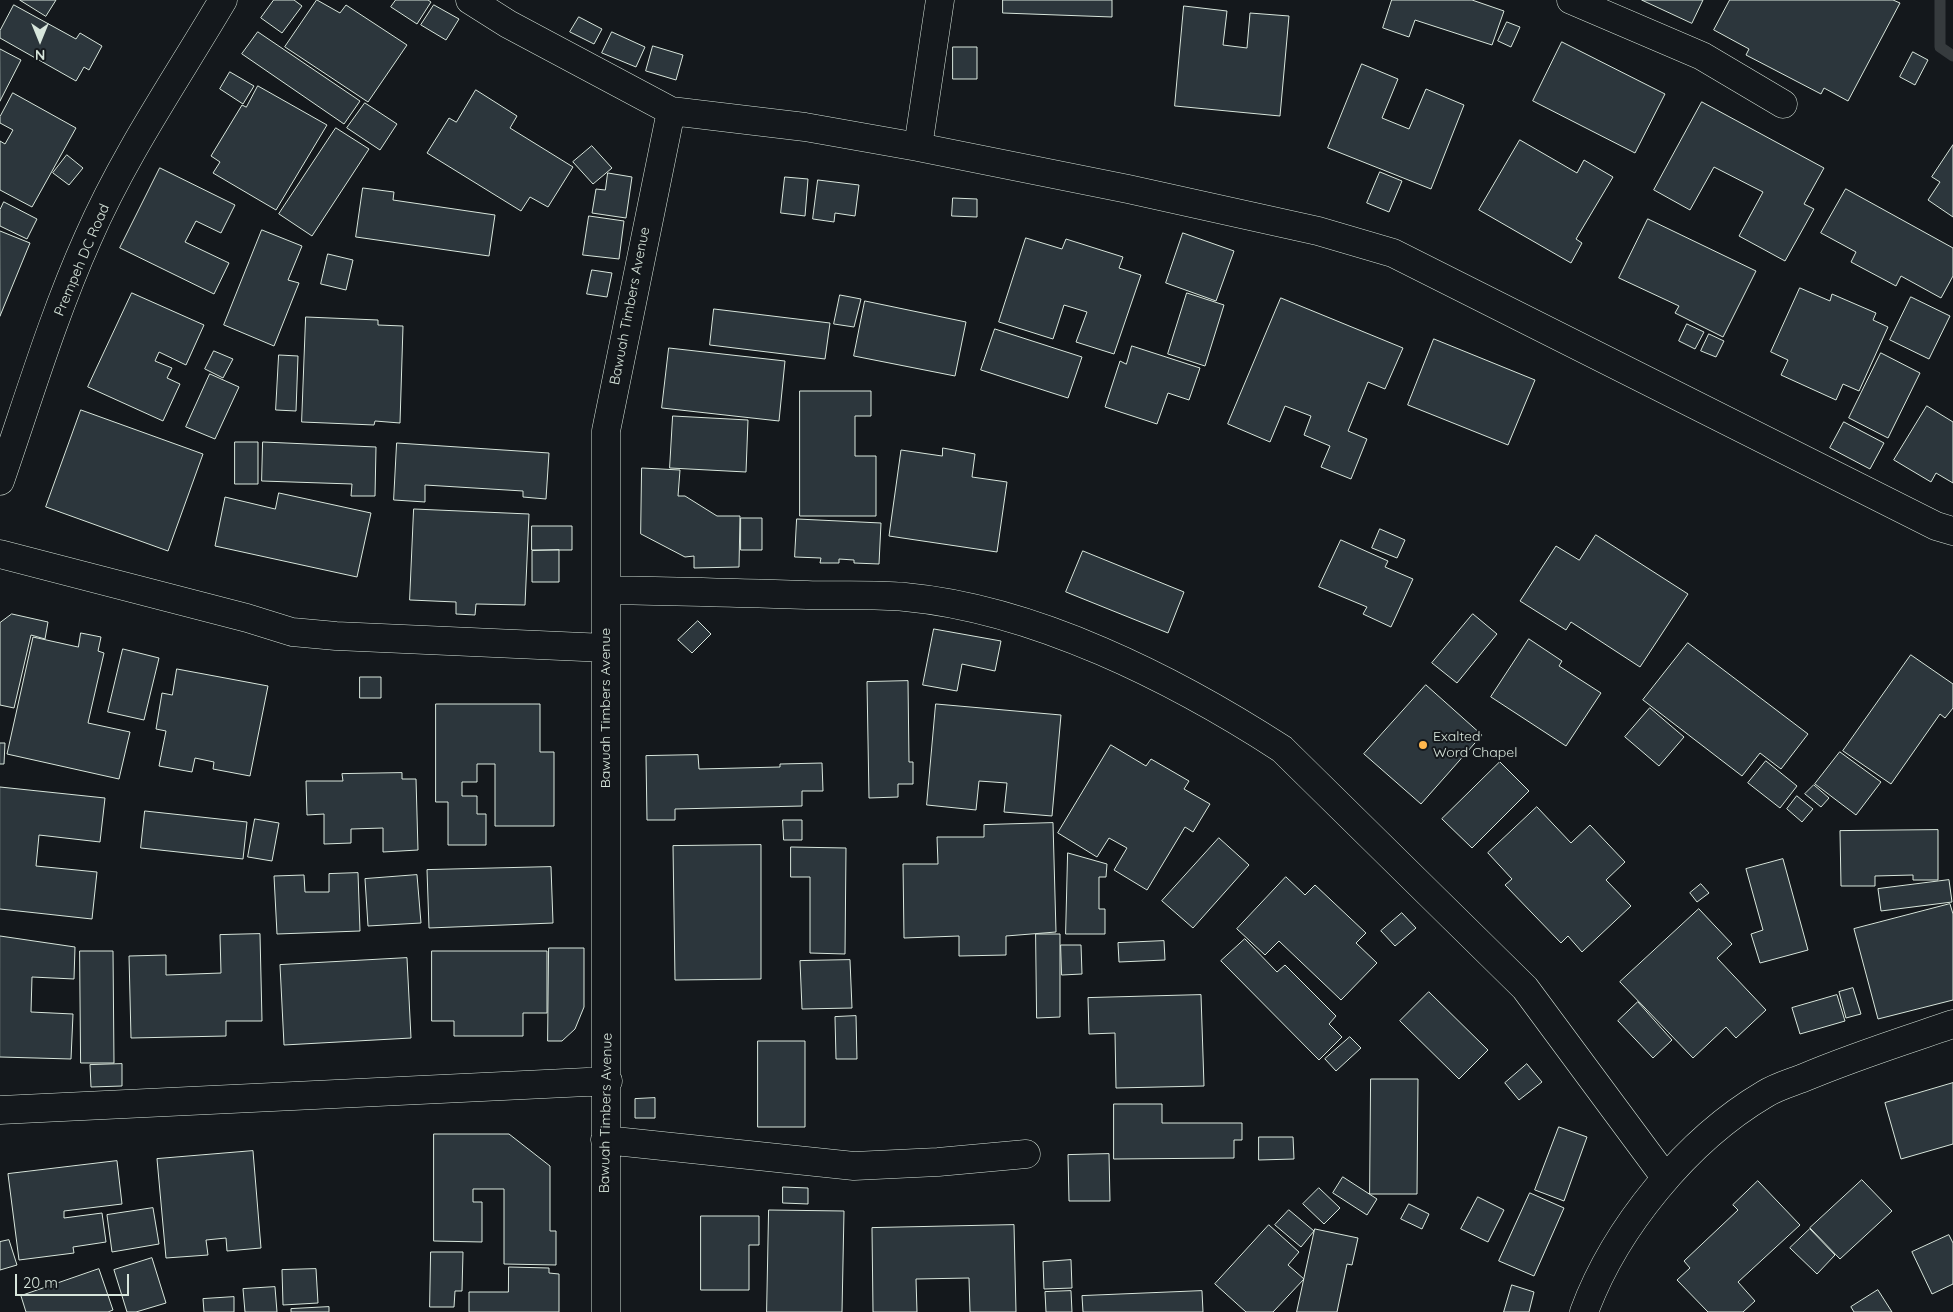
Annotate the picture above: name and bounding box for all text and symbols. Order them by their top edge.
north arrow [15,15,65,65]
text: N [35,46,45,64]
street label: Prempeh DC Road [51,201,113,319]
street label: Bawuah Timbers Avenue [606,226,654,386]
street label: Bawuah Timbers Avenue [598,628,614,788]
place label: Exalted Word Chapel [1433,729,1517,762]
marker: Exalted Word Chapel [1417,739,1429,751]
street label: Bawuah Timbers Avenue [596,1033,616,1193]
scale bar [18,1264,131,1296]
text: 20 m [23,1273,58,1292]

